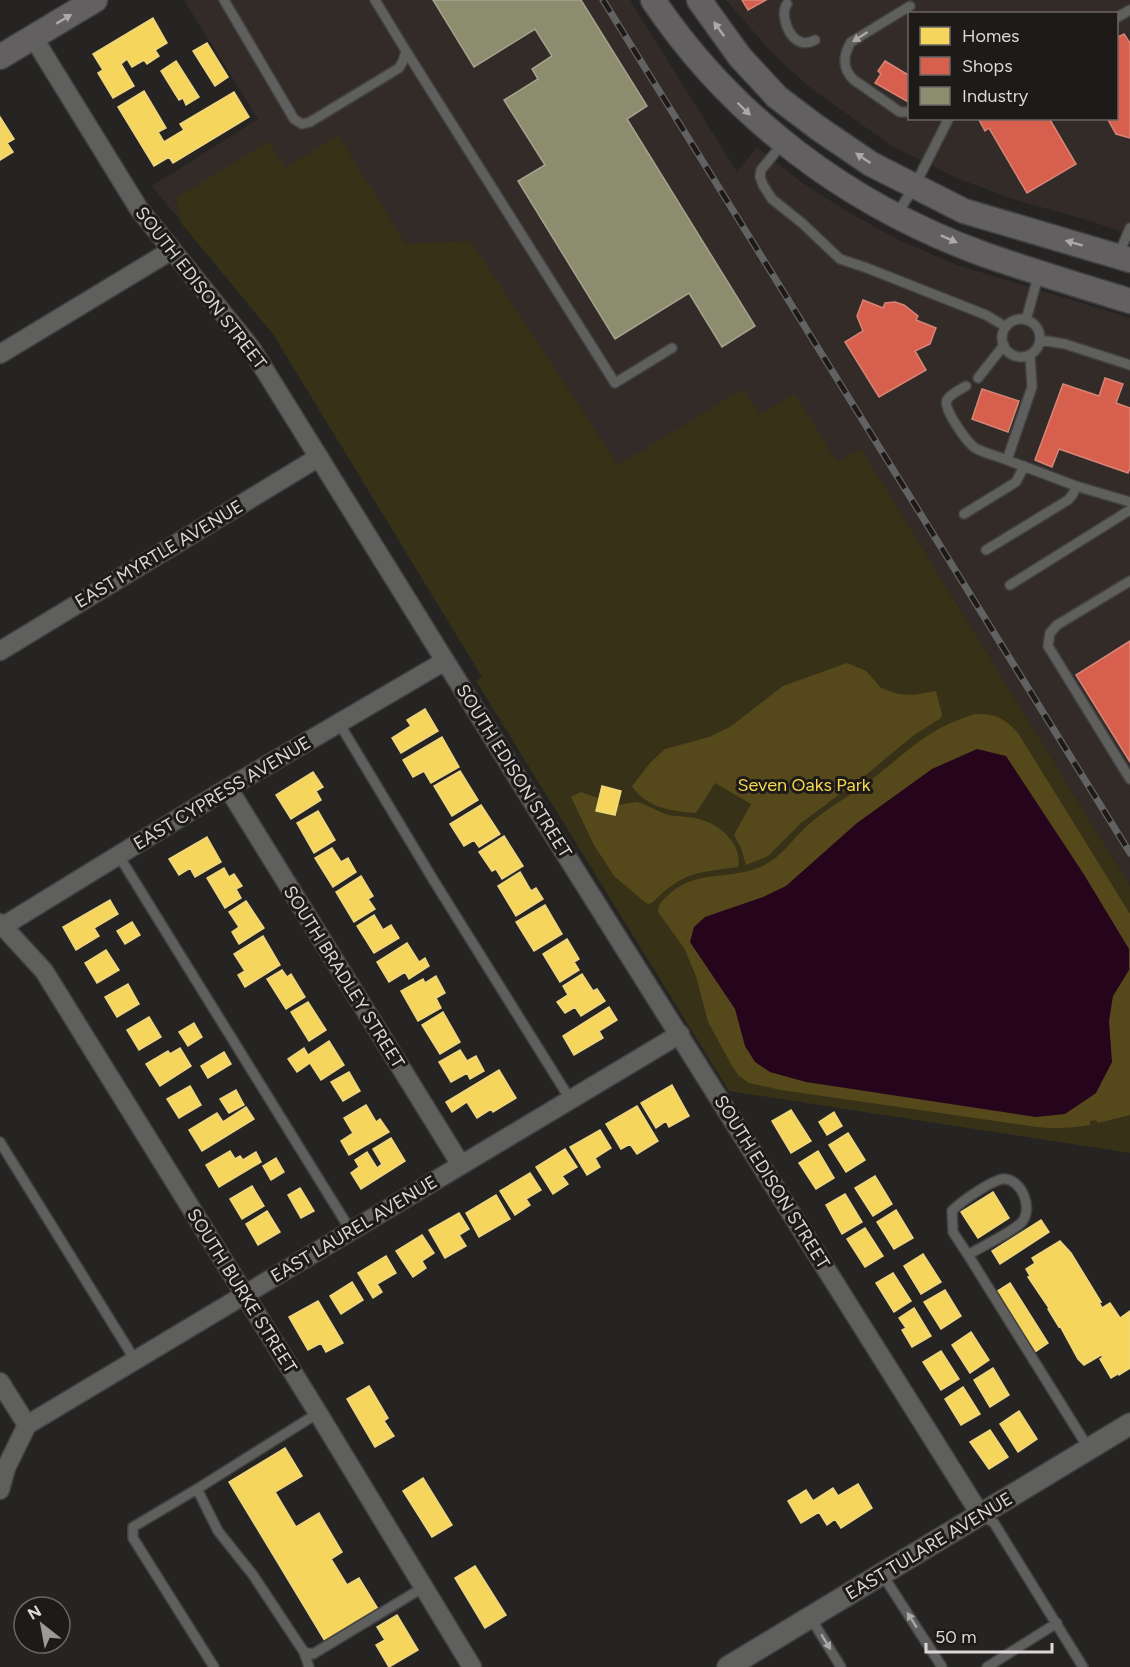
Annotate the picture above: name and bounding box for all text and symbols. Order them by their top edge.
legend [908,12,1118,120]
one-way arrow [56,13,72,24]
one-way arrow [713,22,725,38]
text: Homes [962,25,1020,47]
one-way arrow [852,31,868,42]
text: Shops [962,55,1013,77]
text: Industry [962,85,1029,107]
one-way arrow [737,102,752,116]
one-way arrow [855,153,871,164]
street label: SOUTH EDISON STREET [131,202,271,374]
one-way arrow [941,234,959,244]
one-way arrow [1065,238,1083,247]
street label: EAST MYRTLE AVENUE [71,495,247,613]
street label: SOUTH EDISON STREET [452,680,576,862]
street label: EAST CYPRESS AVENUE [129,731,315,855]
park label: Seven Oaks Park [737,774,871,796]
street label: SOUTH BRADLEY STREET [279,882,409,1072]
street label: SOUTH EDISON STREET [710,1091,834,1273]
street label: EAST LAUREL AVENUE [267,1171,441,1287]
street label: SOUTH BURKE STREET [182,1205,302,1377]
street label: EAST TULARE AVENUE [842,1487,1016,1605]
north arrow [12,1595,72,1655]
text: N [24,1601,45,1624]
one-way arrow [906,1613,918,1629]
scale bar [926,1616,1052,1654]
text: 50 m [935,1626,977,1648]
one-way arrow [820,1634,831,1650]

